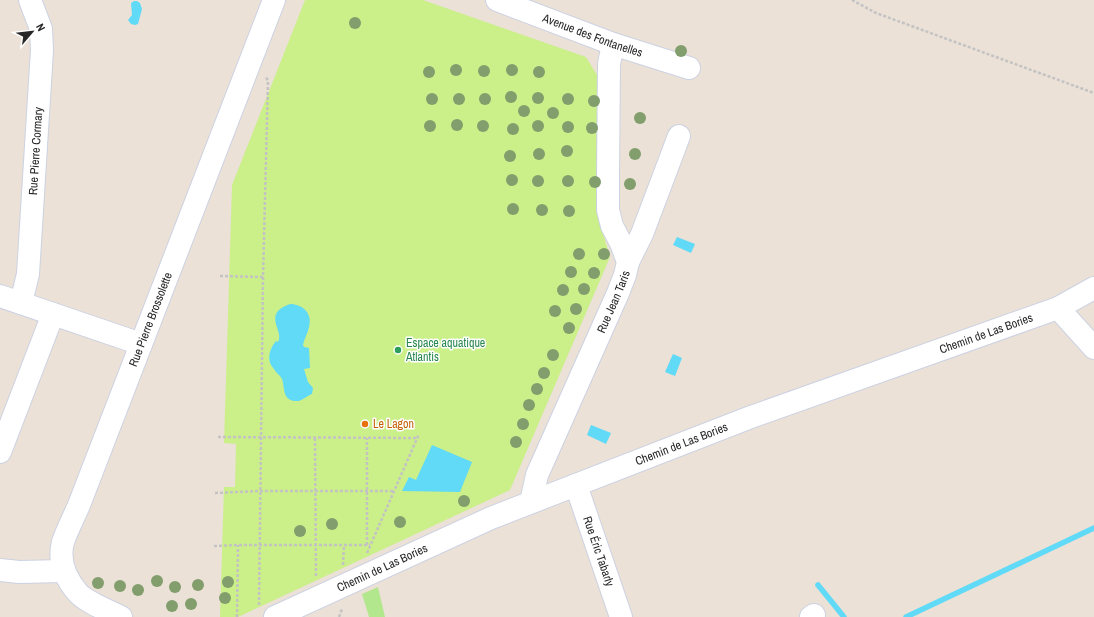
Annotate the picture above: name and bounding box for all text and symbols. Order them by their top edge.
street label: Avenue des Fontanelles [539,10,645,61]
north arrow [12,12,52,52]
text: N [33,21,49,33]
street label: Rue Pierre Cormary [25,106,46,196]
street label: Rue Jean Taris [593,269,634,336]
street label: Rue Pierre Brossolette [125,270,176,369]
street label: Chemin de Las Bories [937,310,1035,357]
place label: Espace aquatique Atlantis [405,335,485,365]
marker: Espace aquatique Atlantis [393,345,403,355]
place label: Le Lagon [373,416,414,432]
marker: Le Lagon [360,419,370,429]
street label: Chemin de Las Bories [633,419,730,469]
street label: Rue Éric Tabarly [579,514,618,588]
street label: Chemin de Las Bories [334,540,430,596]

